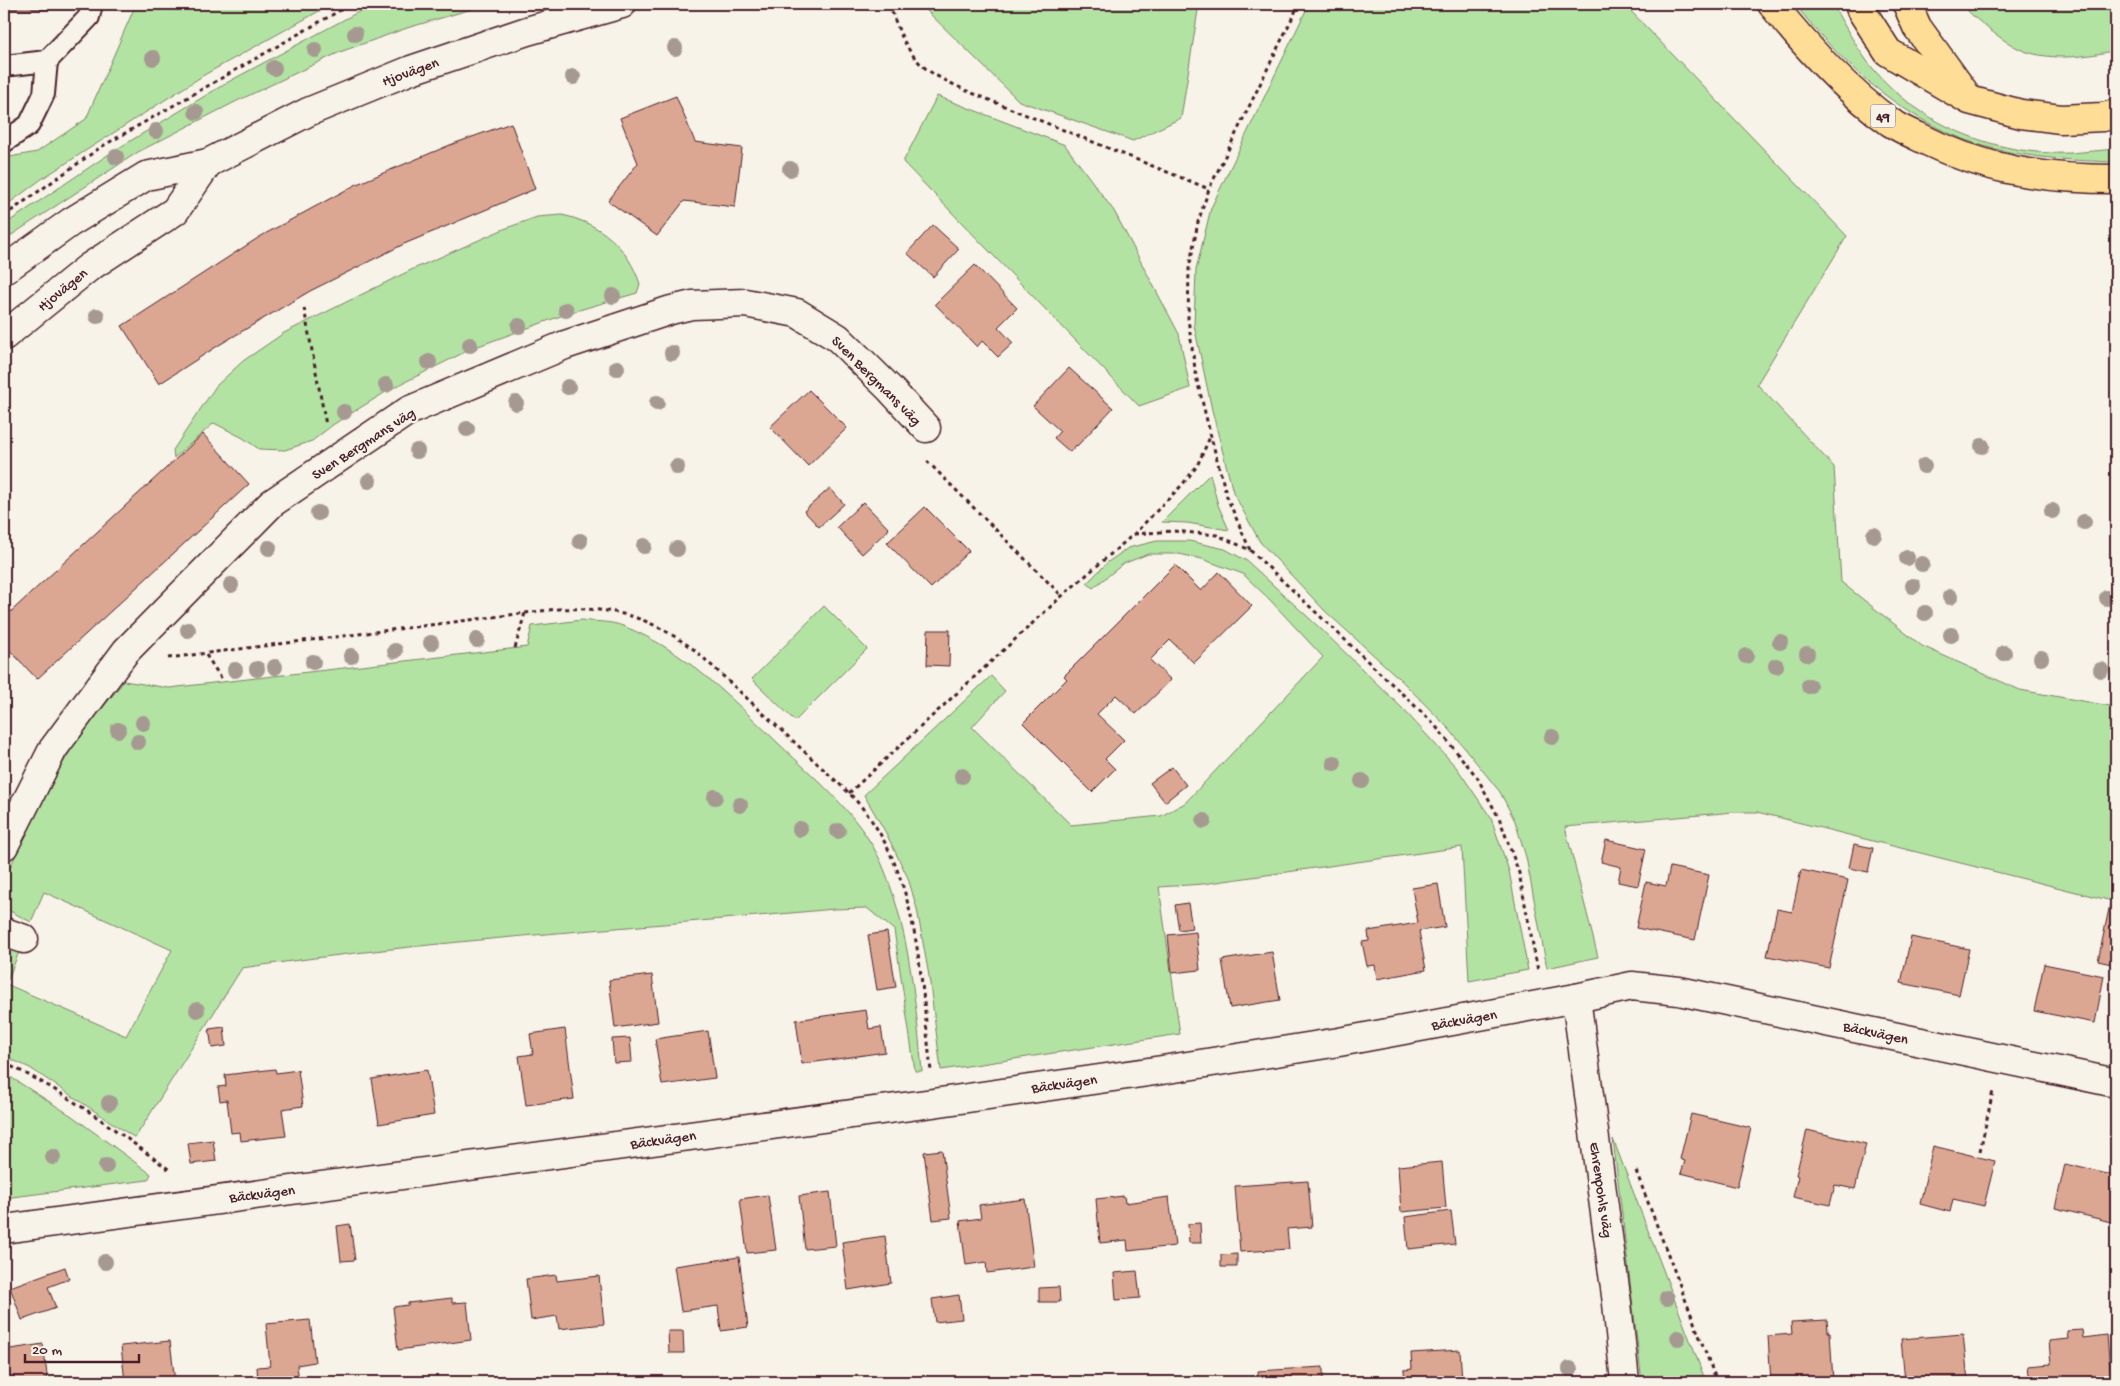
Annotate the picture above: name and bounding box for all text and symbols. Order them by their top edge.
street label: Hjovägen [380,54,442,91]
road number: 49 [1870,104,1896,128]
street label: Hjovägen [35,265,92,316]
street label: Sven Bergmans väg [827,333,924,430]
street label: Sven Bergmans väg [309,404,419,485]
street label: Bäckvägen [1429,1006,1498,1036]
street label: Bäckvägen [1840,1018,1910,1050]
street label: Bäckvägen [1029,1071,1098,1099]
street label: Bäckvägen [628,1127,697,1155]
street label: Ehrenpohls väg [1584,1141,1616,1239]
street label: Bäckvägen [227,1182,296,1208]
scale bar [25,1331,139,1363]
text: 20 m [32,1342,62,1360]

